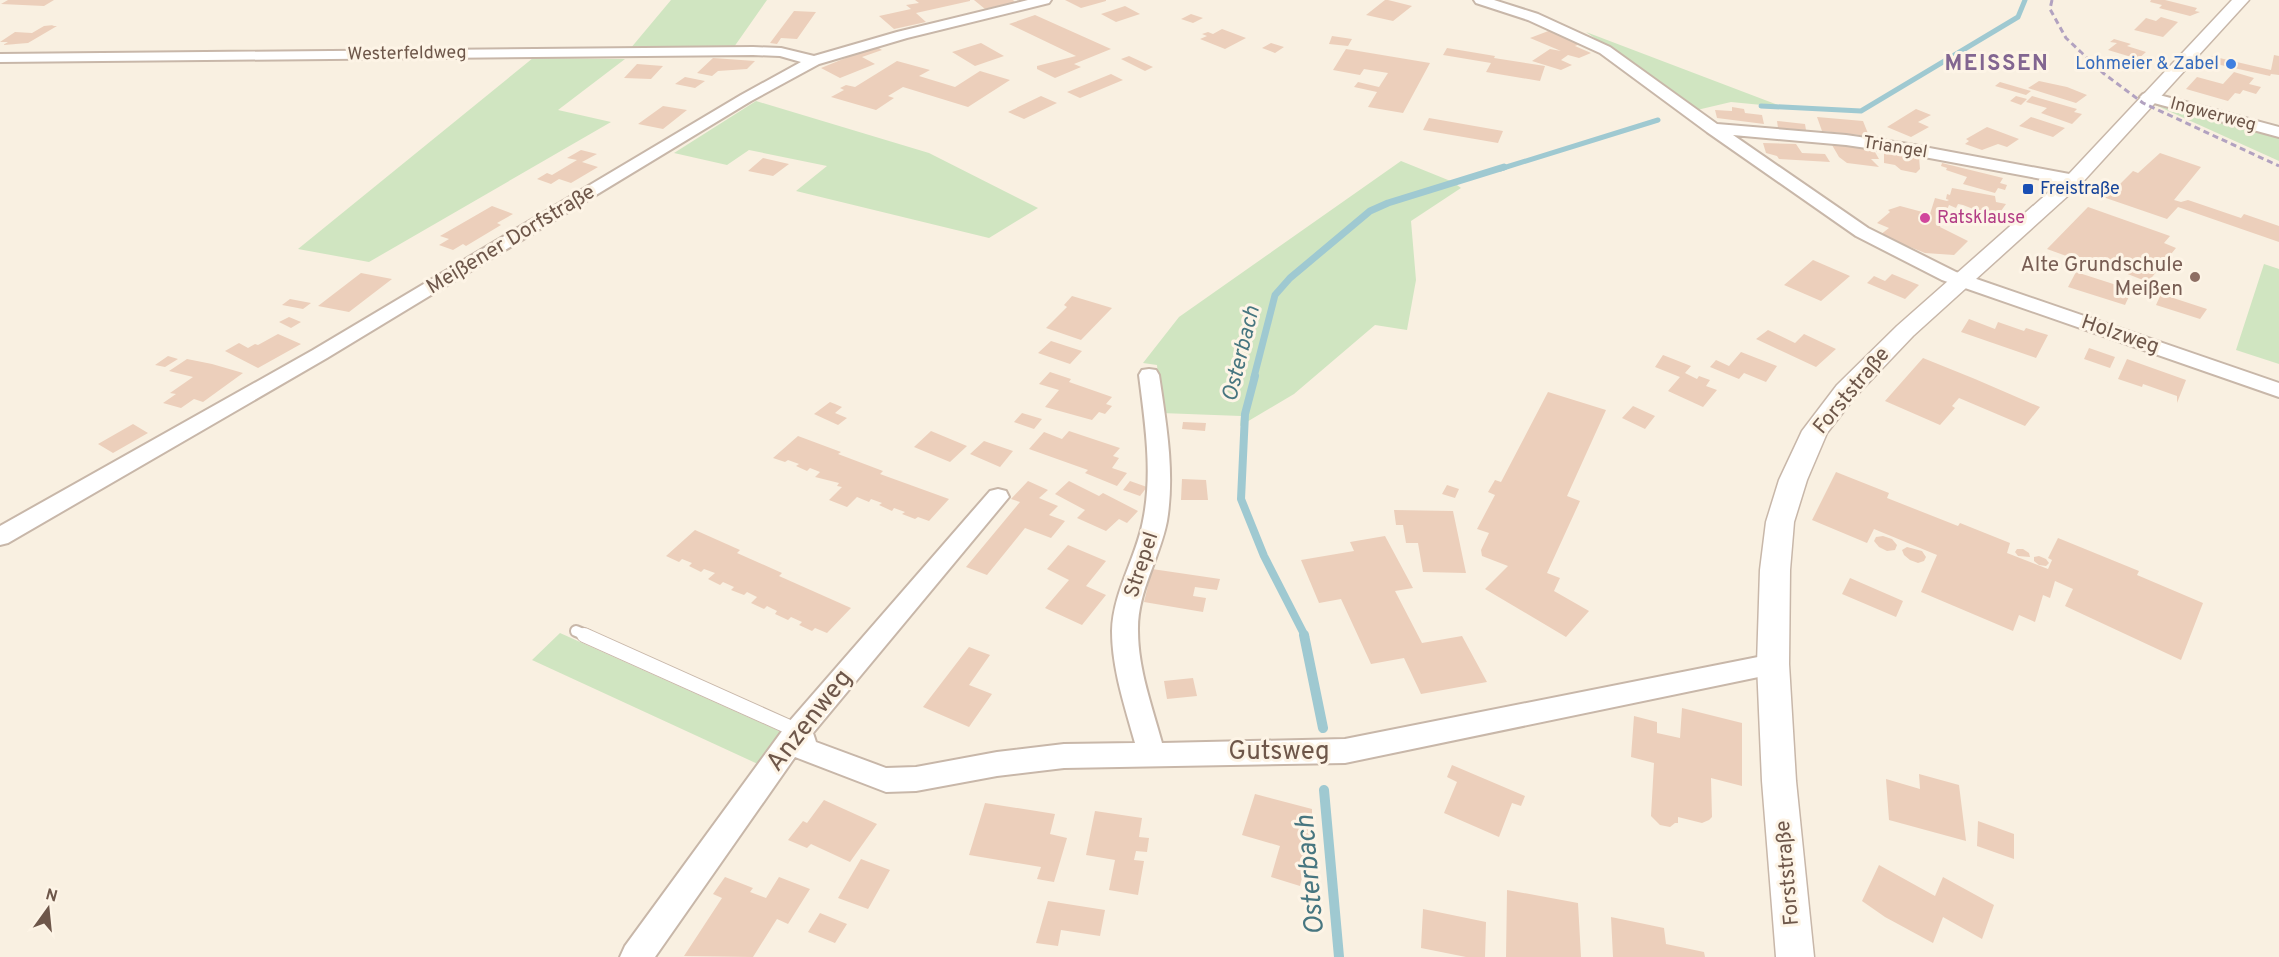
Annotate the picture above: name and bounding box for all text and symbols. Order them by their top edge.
street label: Westerfeldweg [347,41,467,67]
district label: MEISSEN [1945,51,2049,78]
place label: Lohmeier & Zabel [2075,53,2219,76]
marker: Lohmeier & Zabel [2224,57,2238,71]
street label: Ingwerweg [2168,92,2258,138]
street label: Triangel [1861,132,1929,164]
place label: Freistraße [2040,178,2120,201]
street label: Meißener Dorfstraße [422,179,600,301]
marker: Freistraße [2021,182,2035,196]
place label: Ratsklause [1937,207,2025,230]
marker: Ratsklause [1918,211,1932,225]
place label: Alte Grundschule Meißen [2020,252,2183,303]
marker: Alte Grundschule Meißen [2188,270,2202,284]
water label: Osterbach [1217,303,1267,405]
street label: Holzweg [2077,309,2163,361]
street label: Forststraße [1808,342,1896,440]
street label: Strepel [1119,529,1165,601]
street label: Anzenweg [760,663,860,779]
street label: Gutsweg [1228,736,1330,769]
water label: Osterbach [1289,813,1333,936]
street label: Forststraße [1770,819,1806,927]
north arrow [18,879,78,939]
text: N [43,885,60,908]

